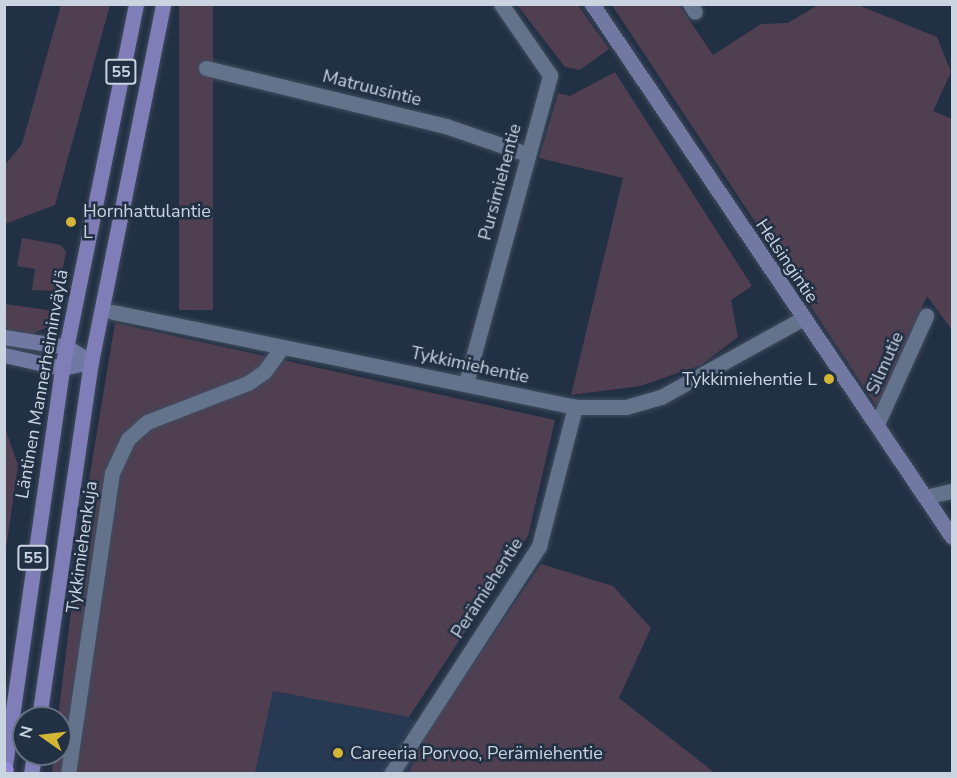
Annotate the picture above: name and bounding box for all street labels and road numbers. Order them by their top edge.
road number: 55 [104,59,138,85]
street label: Matruusintie [320,65,424,111]
street label: Pursimiehentie [474,121,526,243]
street label: Helsingintie [751,215,823,307]
street label: Läntinen Mannerheiminväylä [11,268,73,500]
street label: Silmutie [862,328,908,398]
street label: Tykkimiehentie [409,342,531,388]
street label: Tykkimiehenkuja [62,480,102,614]
street label: Perämiehentie [446,534,528,642]
road number: 55 [16,545,50,571]

